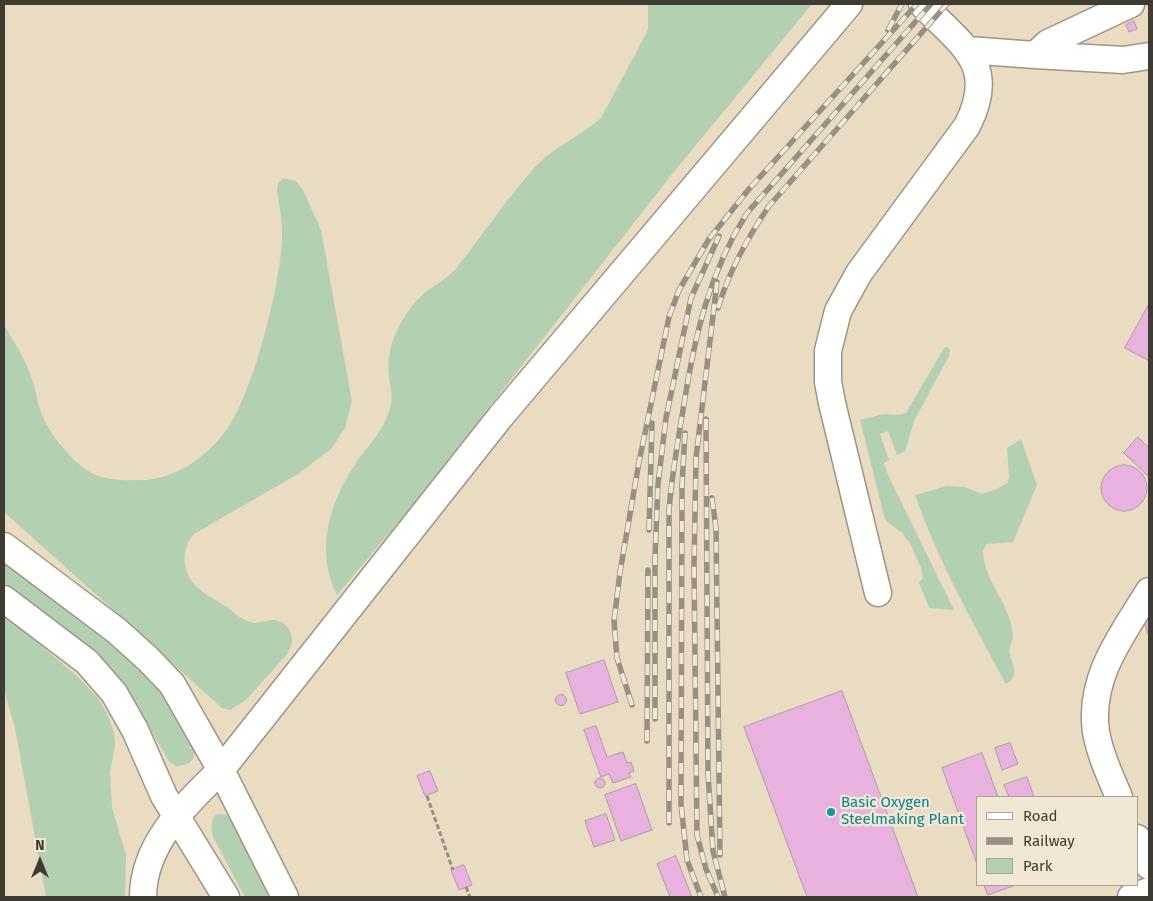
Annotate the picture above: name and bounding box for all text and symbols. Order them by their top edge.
place label: Basic Oxygen Steelmaking Plant [841,794,964,829]
legend [976,796,1138,886]
marker: Basic Oxygen Steelmaking Plant [825,806,837,818]
text: Road [1023,807,1058,825]
text: Railway [1023,832,1075,850]
north arrow [15,836,65,886]
text: N [35,837,45,854]
text: Park [1023,857,1053,875]

